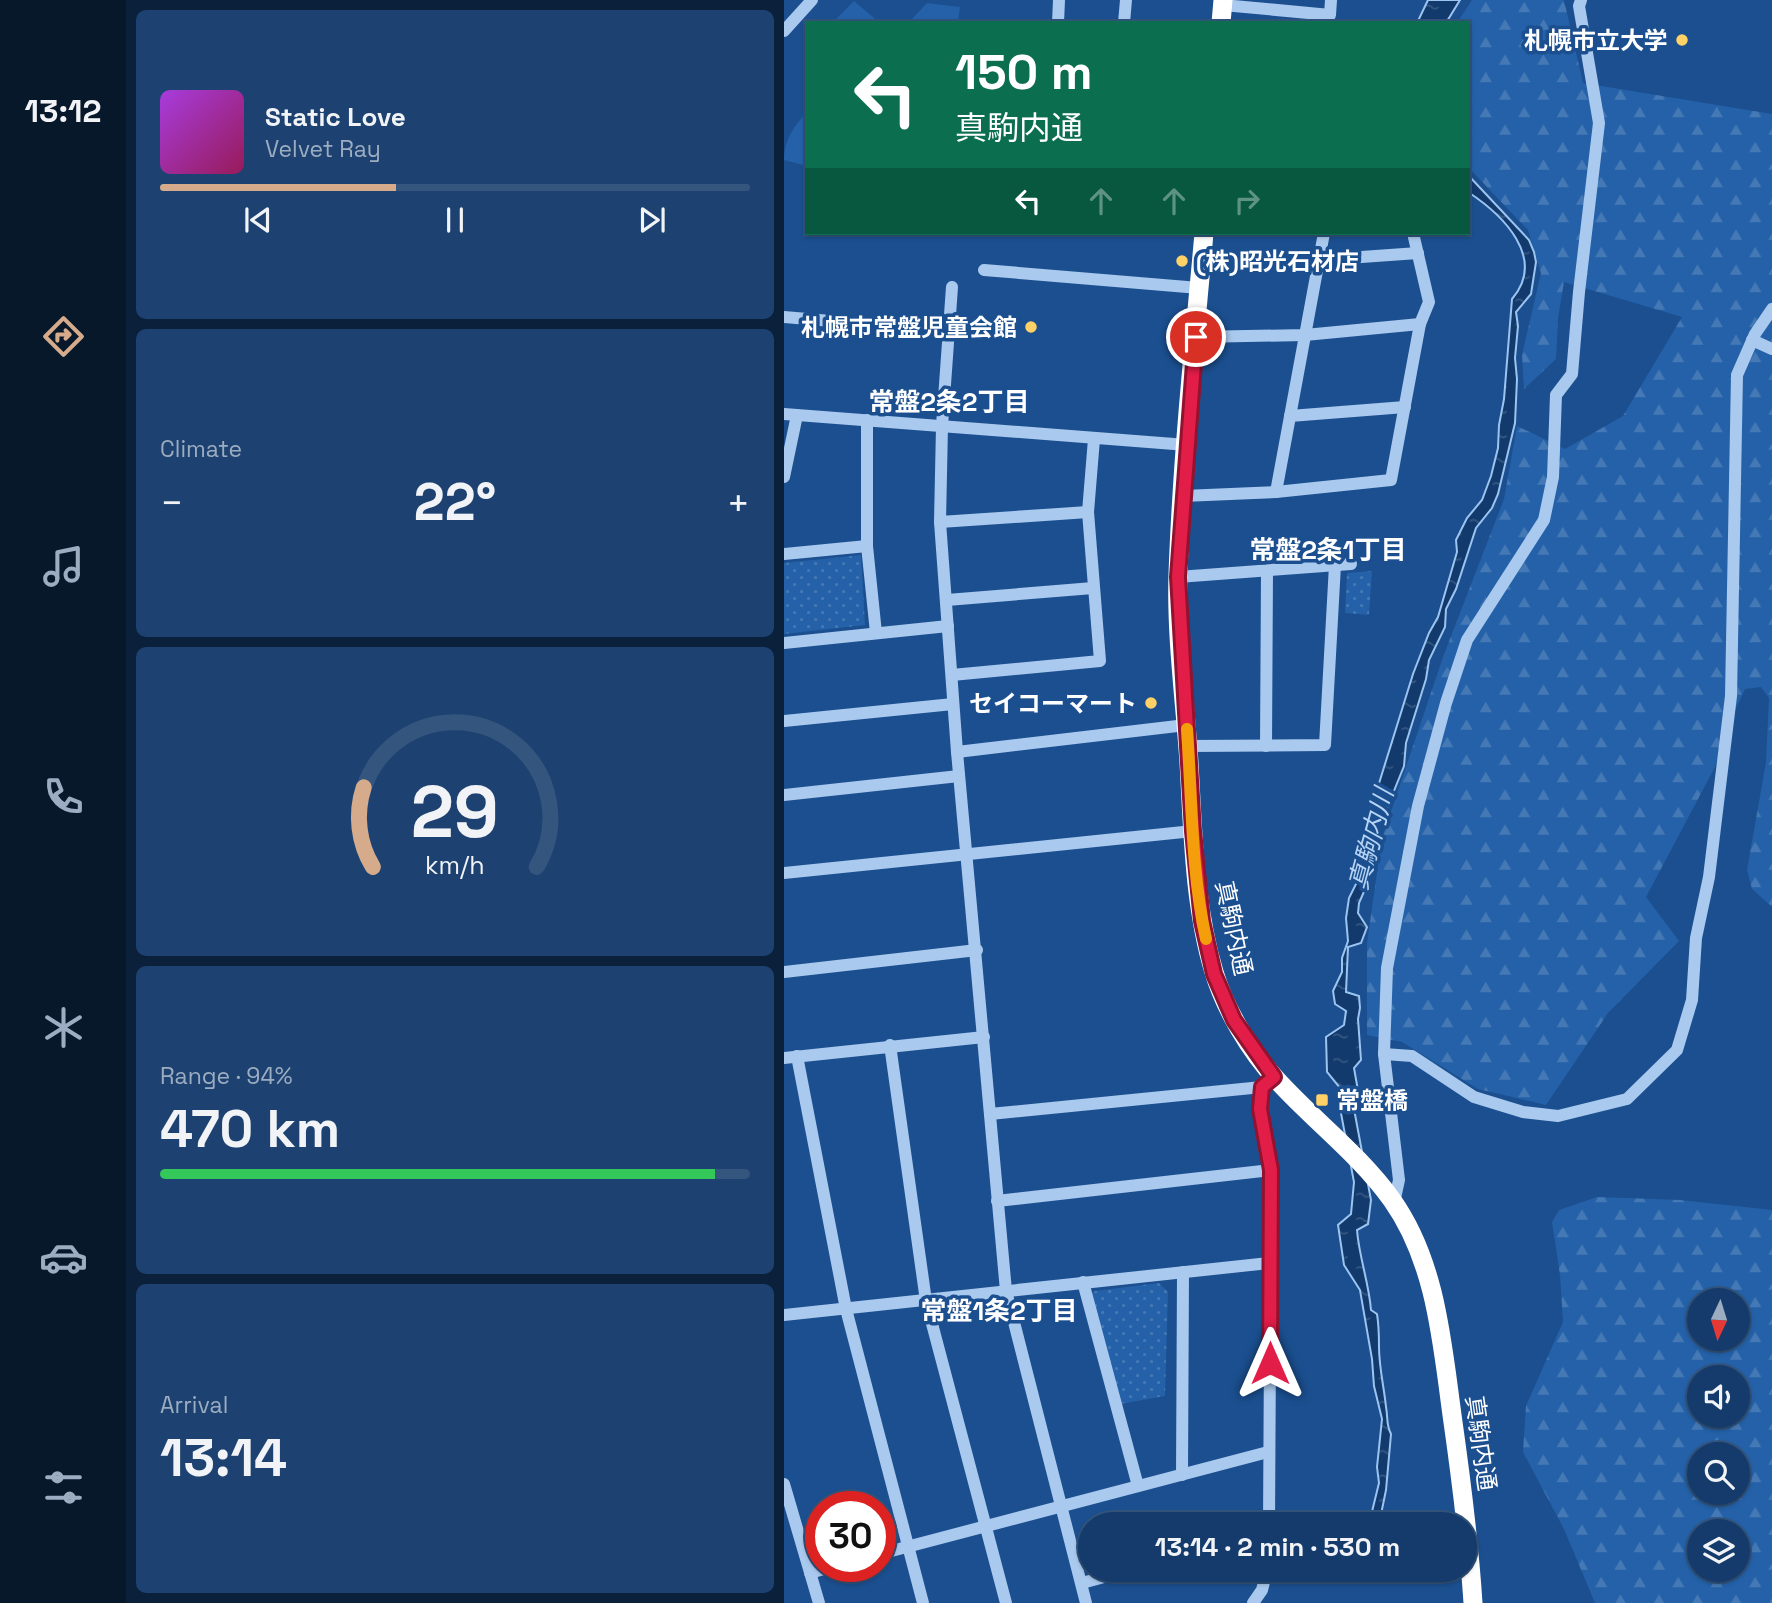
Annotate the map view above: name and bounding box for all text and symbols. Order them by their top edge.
place label: 札幌市立大学 [1524,25,1668,56]
marker: 札幌市立大学 [1674,32,1690,48]
text: 150 m [955,41,1093,103]
icon: left [840,49,931,140]
text: 13:12 [25,91,101,131]
text: Static Love [265,100,406,134]
text: 真駒内通 [955,108,1083,148]
text: Velvet Ray [265,134,381,164]
icon: left [1009,182,1047,220]
icon: ahead [1082,182,1120,220]
icon: ahead [1155,182,1193,220]
icon: right [1228,182,1266,220]
icon: previous [239,201,277,239]
icon: pause [436,201,474,239]
icon: next [633,201,671,239]
place label: (株)昭光石材店 [1196,246,1359,277]
marker: (株)昭光石材店 [1174,253,1190,269]
pin [1166,307,1226,367]
icon: directions [39,312,88,361]
place label: 札幌市常盤児童会館 [801,312,1017,343]
icon: arrive [1177,318,1215,356]
marker: 札幌市常盤児童会館 [1023,319,1039,335]
district label: 常盤2条2丁目 [869,385,1029,419]
text: Climate [160,434,242,464]
text: 22° [414,469,496,535]
text: − [160,479,184,527]
text: + [726,479,750,527]
district label: 常盤2条1丁目 [1249,533,1407,567]
icon: music [39,542,88,591]
place label: セイコーマート [969,688,1137,719]
marker: セイコーマート [1143,695,1159,711]
text: 29 [411,766,499,859]
icon: phone [39,772,88,821]
water label: 真駒内川 [1341,781,1402,894]
text: km/h [425,849,485,881]
street label: 真駒内通 [1209,878,1259,978]
icon: climate [39,1003,88,1052]
text: Range · 94% [160,1061,293,1091]
place label: 常盤橋 [1336,1085,1408,1116]
marker: 常盤橋 [1314,1092,1330,1108]
text: 470 km [160,1096,340,1162]
icon: car [39,1233,88,1282]
north arrow [1687,1288,1750,1351]
map controls [1687,1288,1750,1582]
district label: 常盤1条2丁目 [920,1294,1078,1328]
position arrow [1233,1326,1307,1400]
button: sound [1687,1365,1750,1428]
text: Arrival [160,1390,228,1420]
street label: 真駒内通 [1459,1393,1503,1493]
text: 13:14 [160,1425,287,1491]
button: search [1687,1442,1750,1505]
icon: filters [39,1463,88,1512]
speed limit sign: 30 [805,1491,896,1582]
button: layers [1687,1519,1750,1582]
text: 13:14 · 2 min · 530 m [1155,1530,1400,1564]

